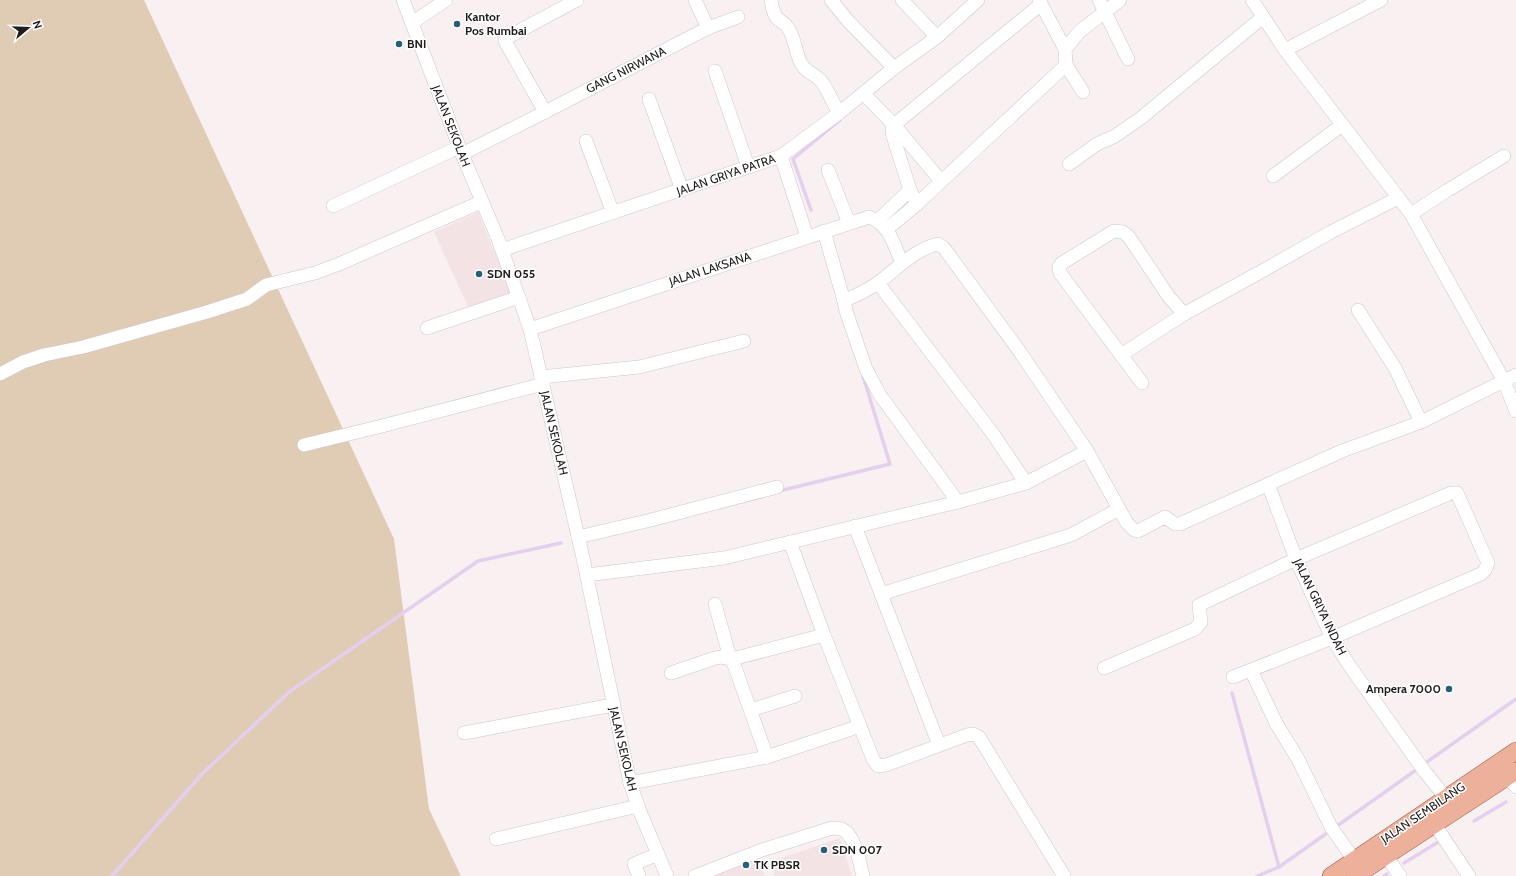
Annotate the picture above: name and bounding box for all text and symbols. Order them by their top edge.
north arrow [8,8,48,48]
place label: Kantor Pos Rumbai [465,9,527,38]
text: N [30,19,45,31]
marker: Kantor Pos Rumbai [452,19,462,29]
place label: BNI [407,36,426,51]
marker: BNI [394,39,404,49]
street label: GANG NIRWANA [583,43,669,96]
street label: JALAN SEKOLAH [429,82,474,169]
street label: JALAN GRIYA PATRA [673,150,778,199]
street label: JALAN LAKSANA [666,248,753,289]
place label: SDN 055 [487,266,535,281]
marker: SDN 055 [474,269,484,279]
street label: JALAN SEKOLAH [537,388,571,477]
street label: JALAN GRIYA INDAH [1290,555,1350,657]
place label: Ampera 7000 [1366,681,1441,696]
marker: Ampera 7000 [1444,684,1454,694]
street label: JALAN SEKOLAH [606,704,640,793]
street label: JALAN SEMBILANG [1377,779,1468,847]
place label: SDN 007 [832,842,883,857]
marker: SDN 007 [819,845,829,855]
place label: TK PBSR [754,857,800,872]
marker: TK PBSR [741,860,751,870]

